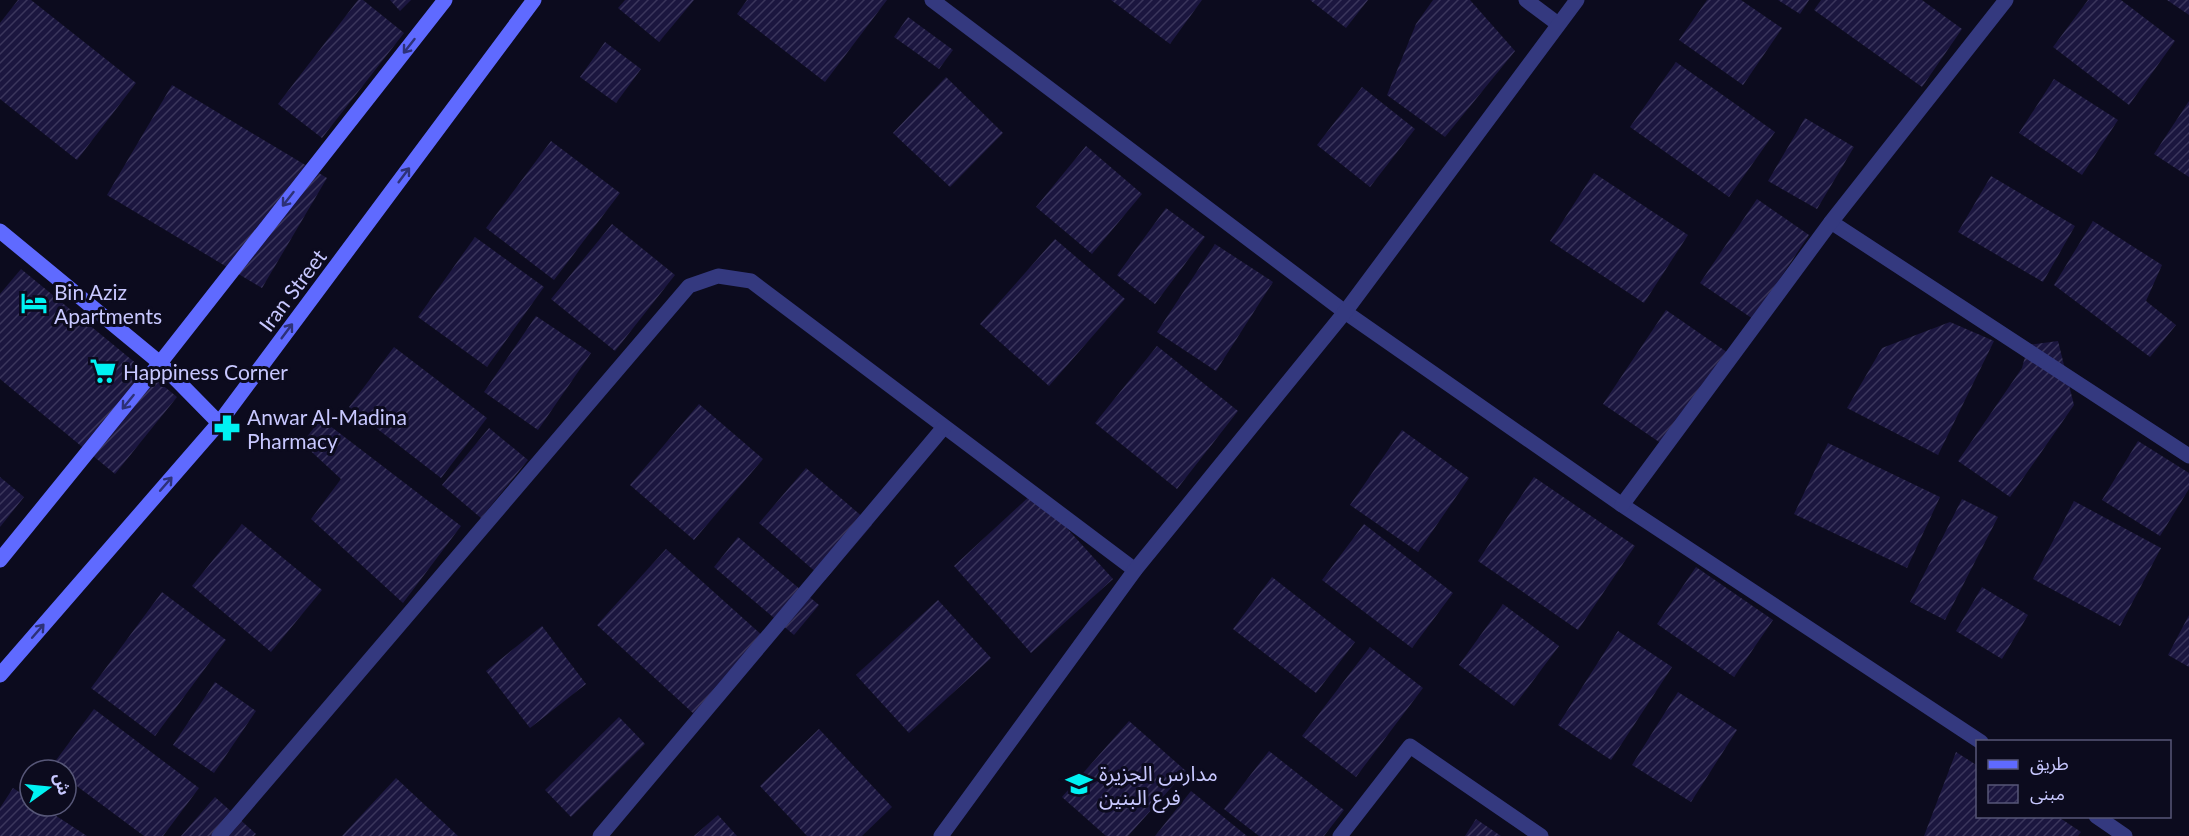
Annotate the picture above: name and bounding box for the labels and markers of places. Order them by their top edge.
place label: Bin Aziz Apartments [54,279,162,328]
hotel icon: Bin Aziz Apartments [19,288,49,318]
supermarket icon: Happiness Corner [88,356,118,386]
place label: Happiness Corner [123,359,288,384]
place label: Anwar Al-Madina Pharmacy [247,404,407,453]
pharmacy icon: Anwar Al-Madina Pharmacy [212,413,242,443]
place label: مدارس الجزيرة فرع البنين [1099,760,1218,813]
school or university icon: مدارس الجزيرة فرع البنين [1064,769,1094,799]

